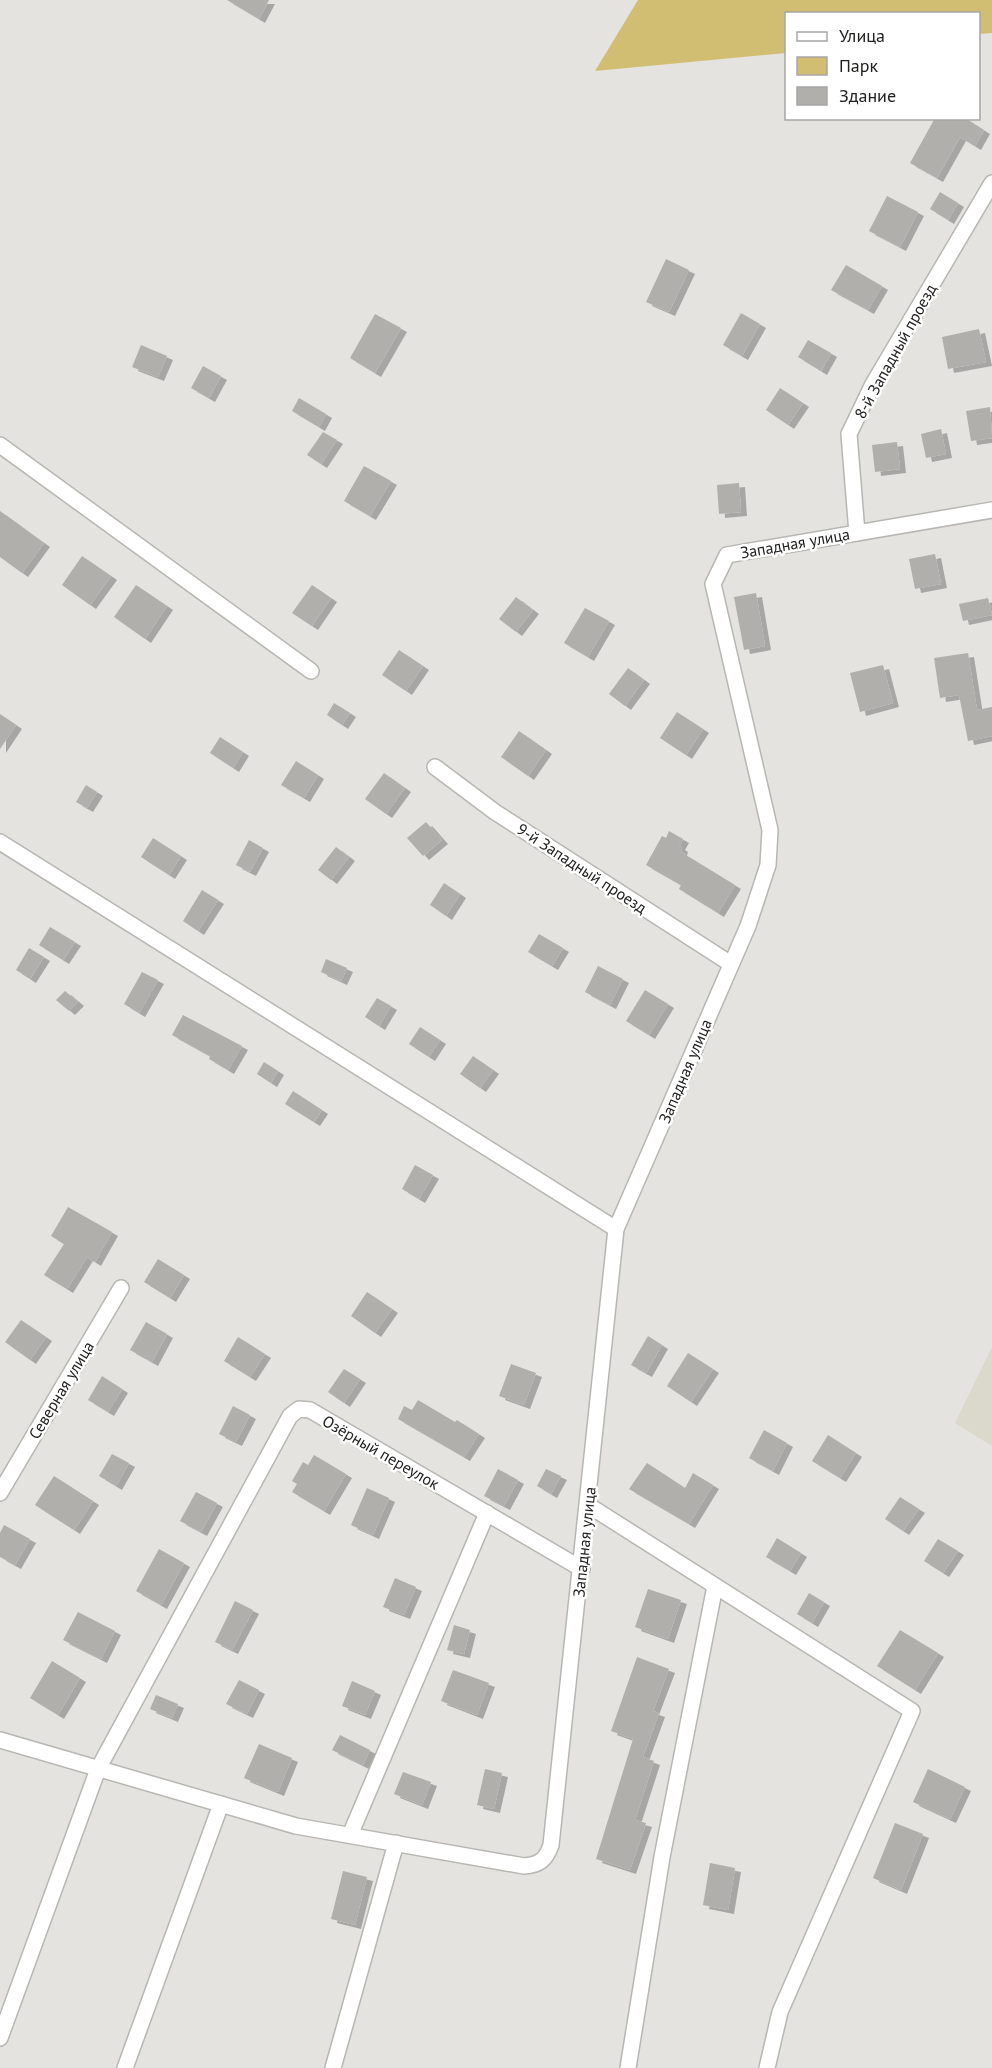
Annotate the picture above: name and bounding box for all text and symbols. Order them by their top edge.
legend [785,12,980,120]
text: Улица [839,24,885,47]
text: Парк [839,54,879,77]
text: Здание [839,84,896,107]
street label: 8-й Западный проезд [850,280,941,422]
street label: Западная улица [739,524,851,562]
street label: 9-й Западный проезд [513,818,651,918]
street label: Западная улица [654,1016,716,1126]
street label: Северная улица [24,1337,98,1443]
street label: Озёрный переулок [319,1410,443,1494]
street label: Западная улица [568,1486,600,1598]

